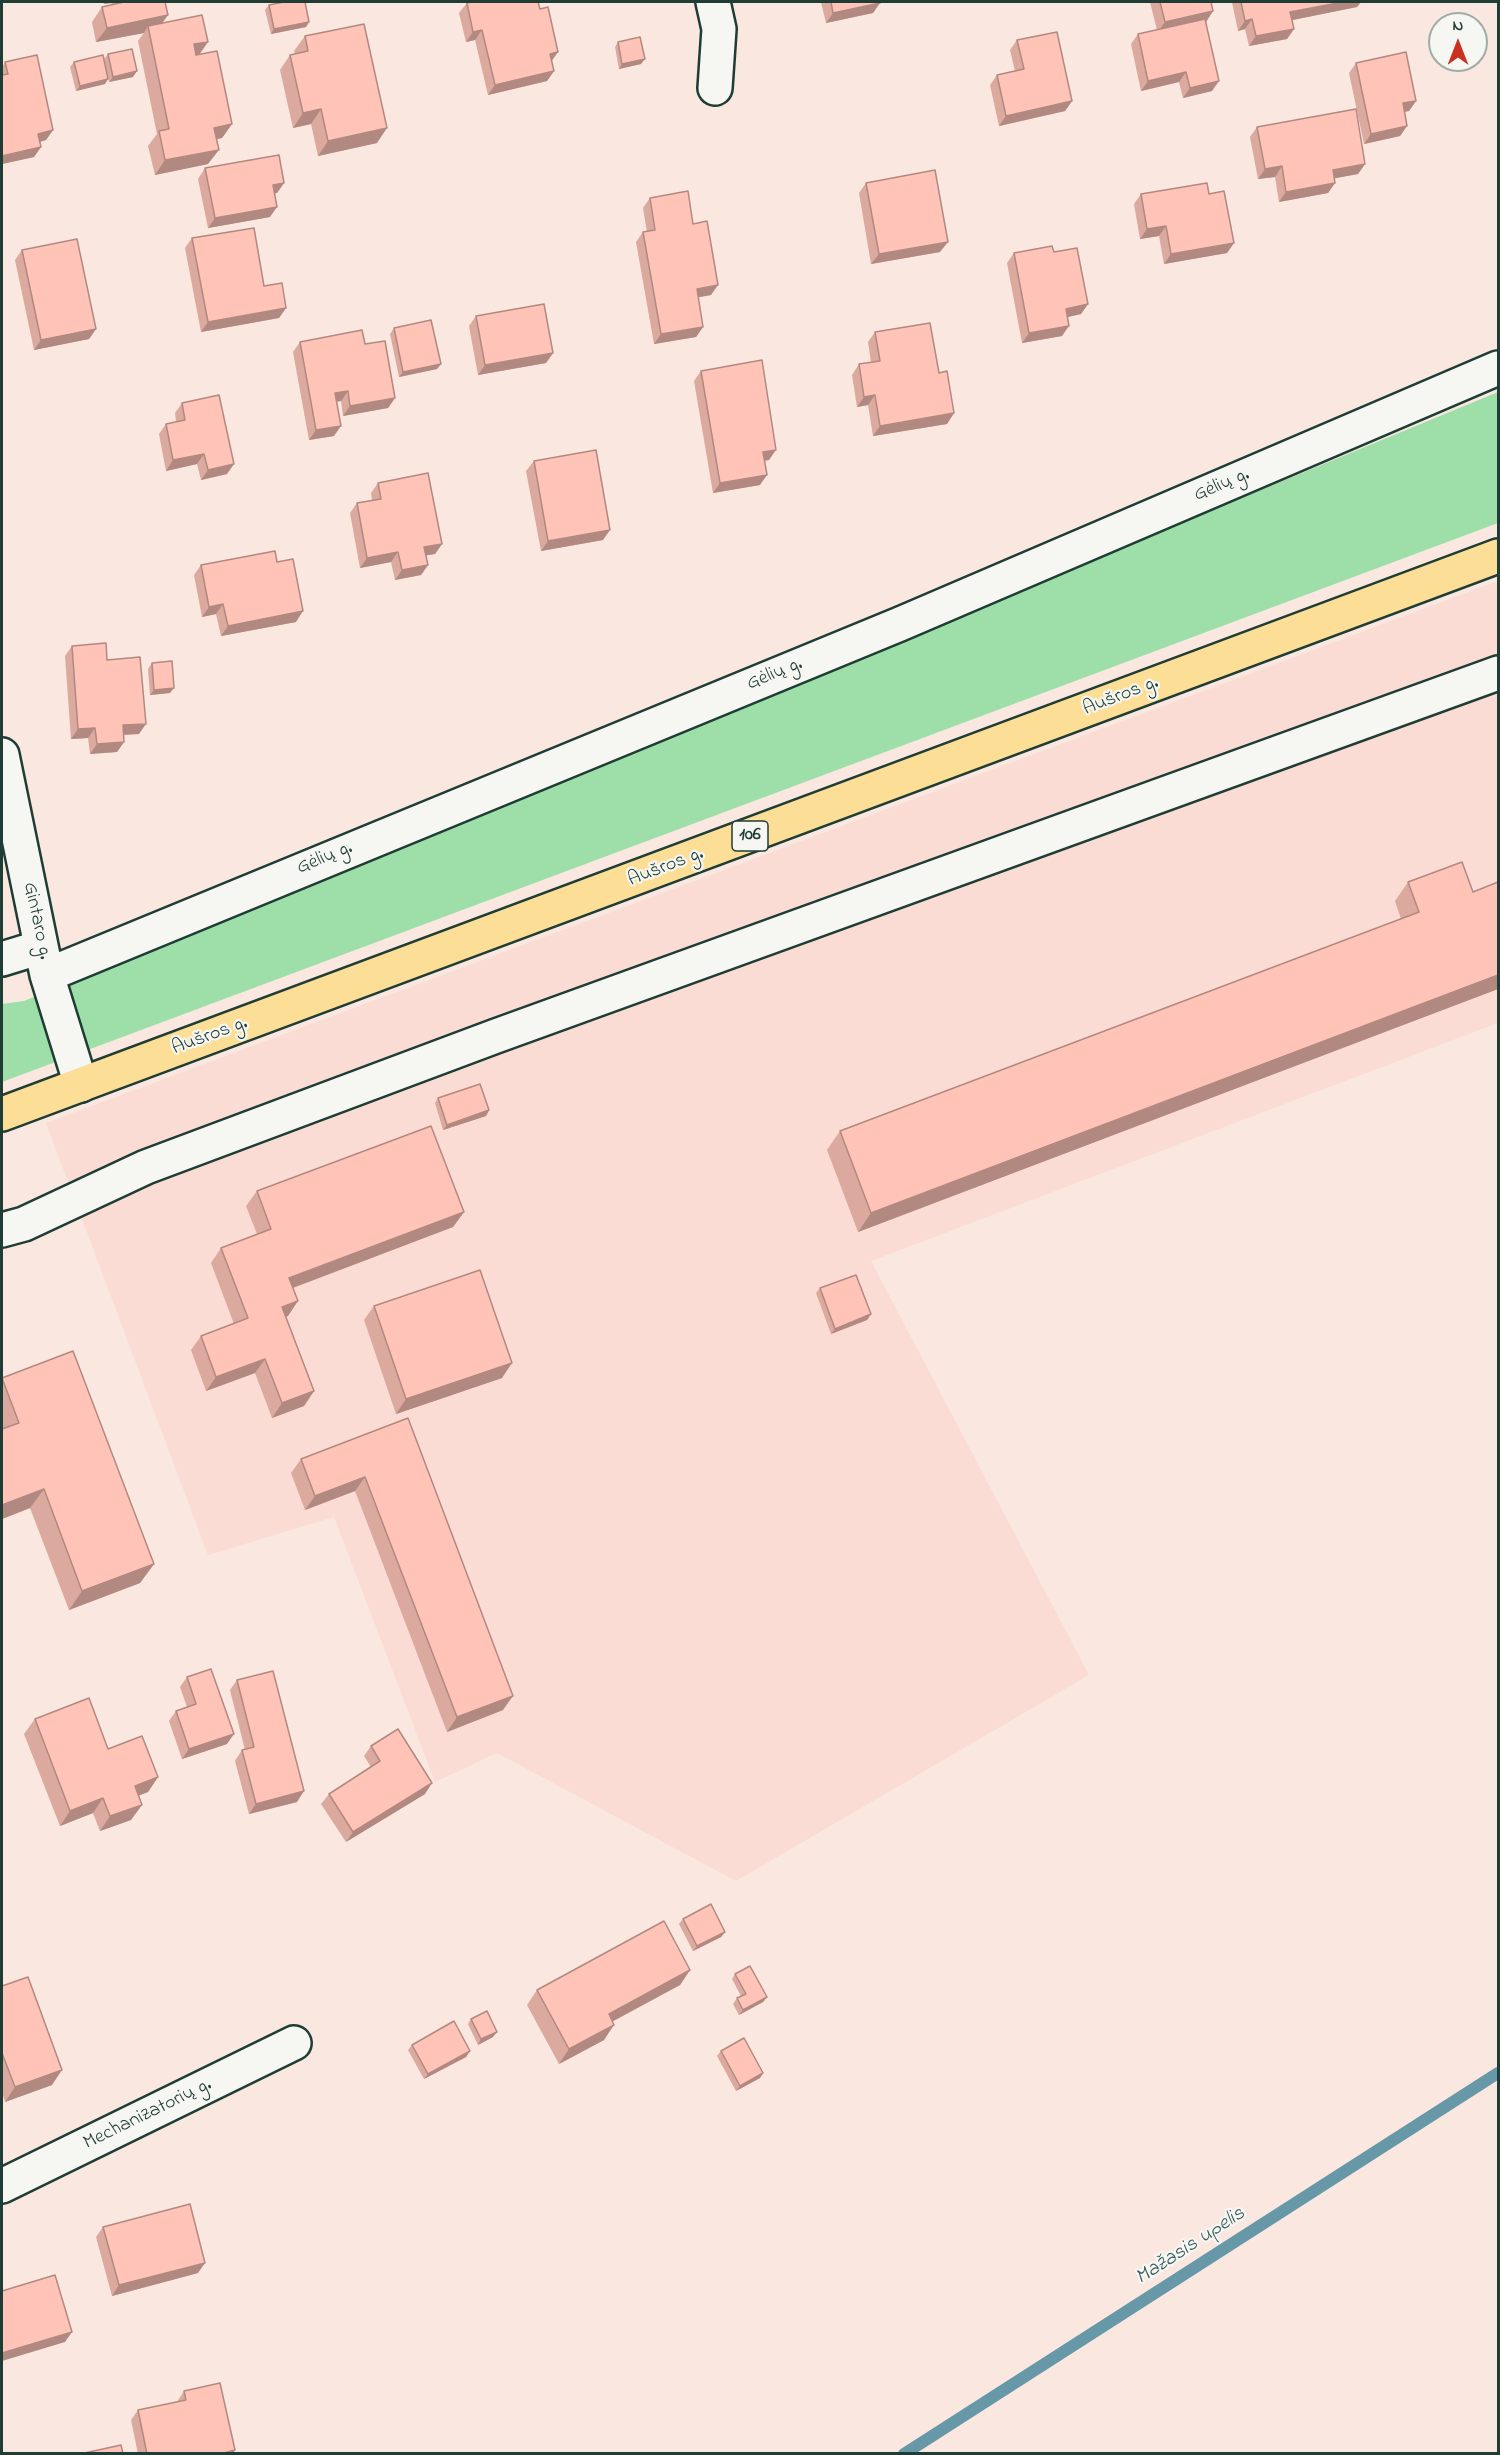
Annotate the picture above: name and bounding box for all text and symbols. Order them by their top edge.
north arrow [1428,12,1488,72]
text: N [1453,14,1463,38]
street label: Gėlių g. [1191,464,1253,508]
street label: Gėlių g. [744,653,806,697]
street label: Aušros g. [1080,672,1162,722]
road number: 106 [732,821,768,851]
street label: Gėlių g. [294,837,356,881]
street label: Aušros g. [625,843,707,893]
street label: Gintaro g. [16,880,56,962]
street label: Aušros g. [169,1012,251,1062]
street label: Mechanizatorių g. [80,2074,216,2156]
water label: Mažasis upelis [1132,2202,1250,2292]

